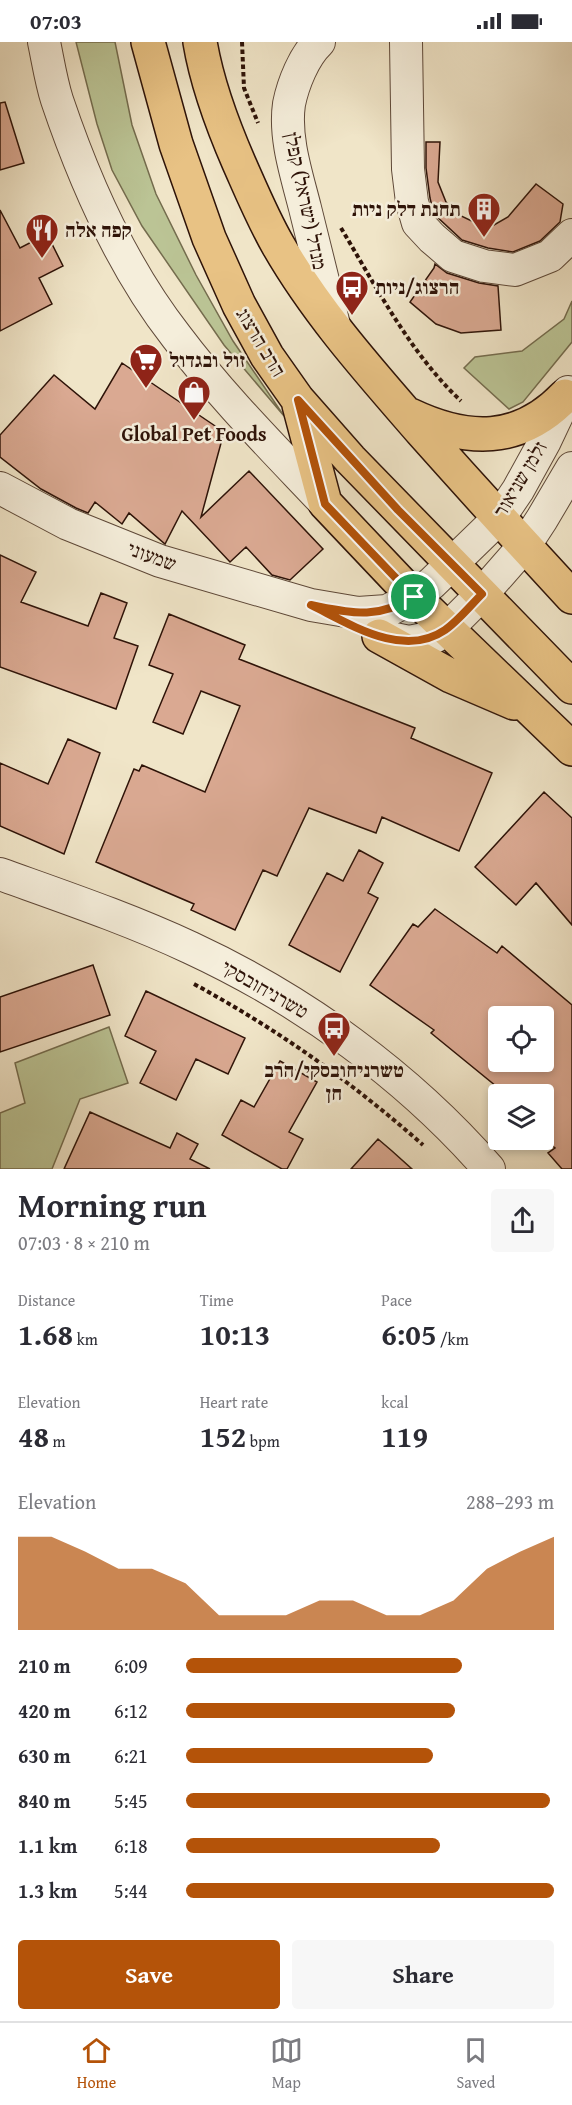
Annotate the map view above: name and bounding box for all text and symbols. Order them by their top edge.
text: 07:03 [30,5,82,37]
street label: מנדל (ישראל) קפלן [278,129,335,272]
building icon: תחנת דלק ניות [466,191,502,238]
place label: תחנת דלק ניות [352,194,461,223]
restaurant icon: קפה אלה [24,212,60,259]
place label: קפה אלה [65,215,132,244]
bus stop icon: הרצוג/ניות [334,269,370,316]
place label: הרצוג/ניות [375,272,459,301]
street label: הרב הרצוג [229,302,293,382]
supermarket icon: זול ובגדול [128,342,164,389]
place label: זול ובגדול [169,345,246,374]
shop icon: Global Pet Foods [176,374,212,421]
place label: Global Pet Foods [121,419,267,448]
street label: זלמן שניאור [485,435,554,522]
street label: שמעוני [124,533,181,578]
pin [388,571,439,622]
icon: arrive [397,580,430,613]
street label: טשרניחובסקי [216,952,314,1025]
map controls [488,1006,554,1150]
button: locate [488,1006,554,1072]
bus stop icon: טשרניחובסקי/הרב חן [316,1010,352,1057]
place label: טשרניחובסקי/הרב חן [264,1055,404,1107]
button: layers [488,1084,554,1150]
text: Morning run [18,1181,207,1229]
button: share [491,1189,554,1252]
text: 07:03 · 8 × 210 m [18,1228,150,1257]
text: Distance [18,1288,75,1312]
text: Time [200,1288,234,1312]
text: Pace [381,1288,412,1312]
text: 1.68 [18,1312,73,1356]
text: 10:13 [200,1312,270,1356]
text: 6:05 [381,1312,436,1356]
text: km [73,1327,98,1351]
text: /km [436,1327,469,1351]
text: Elevation [18,1390,81,1414]
text: Heart rate [200,1390,268,1414]
text: kcal [381,1390,409,1414]
text: 48 [18,1414,49,1458]
text: 152 [200,1414,246,1458]
text: 119 [381,1414,428,1458]
text: m [49,1429,66,1453]
text: bpm [246,1429,280,1453]
text: Elevation [18,1487,96,1516]
text: 288–293 m [466,1487,554,1516]
text: 210 m [18,1651,71,1680]
text: 6:09 [114,1651,148,1680]
text: 420 m [18,1696,71,1725]
text: 6:12 [114,1696,148,1725]
text: 630 m [18,1741,71,1770]
text: 6:21 [114,1741,148,1770]
text: 840 m [18,1786,71,1815]
text: 5:45 [114,1786,148,1815]
text: 1.1 km [18,1831,77,1860]
text: 6:18 [114,1831,148,1860]
text: 1.3 km [18,1876,77,1905]
text: 5:44 [114,1876,148,1905]
button: Save [18,1940,280,2009]
button: Share [292,1940,554,2009]
tab: Home [77,2034,116,2094]
tab: Map [270,2034,303,2094]
tab: Saved [456,2034,495,2094]

